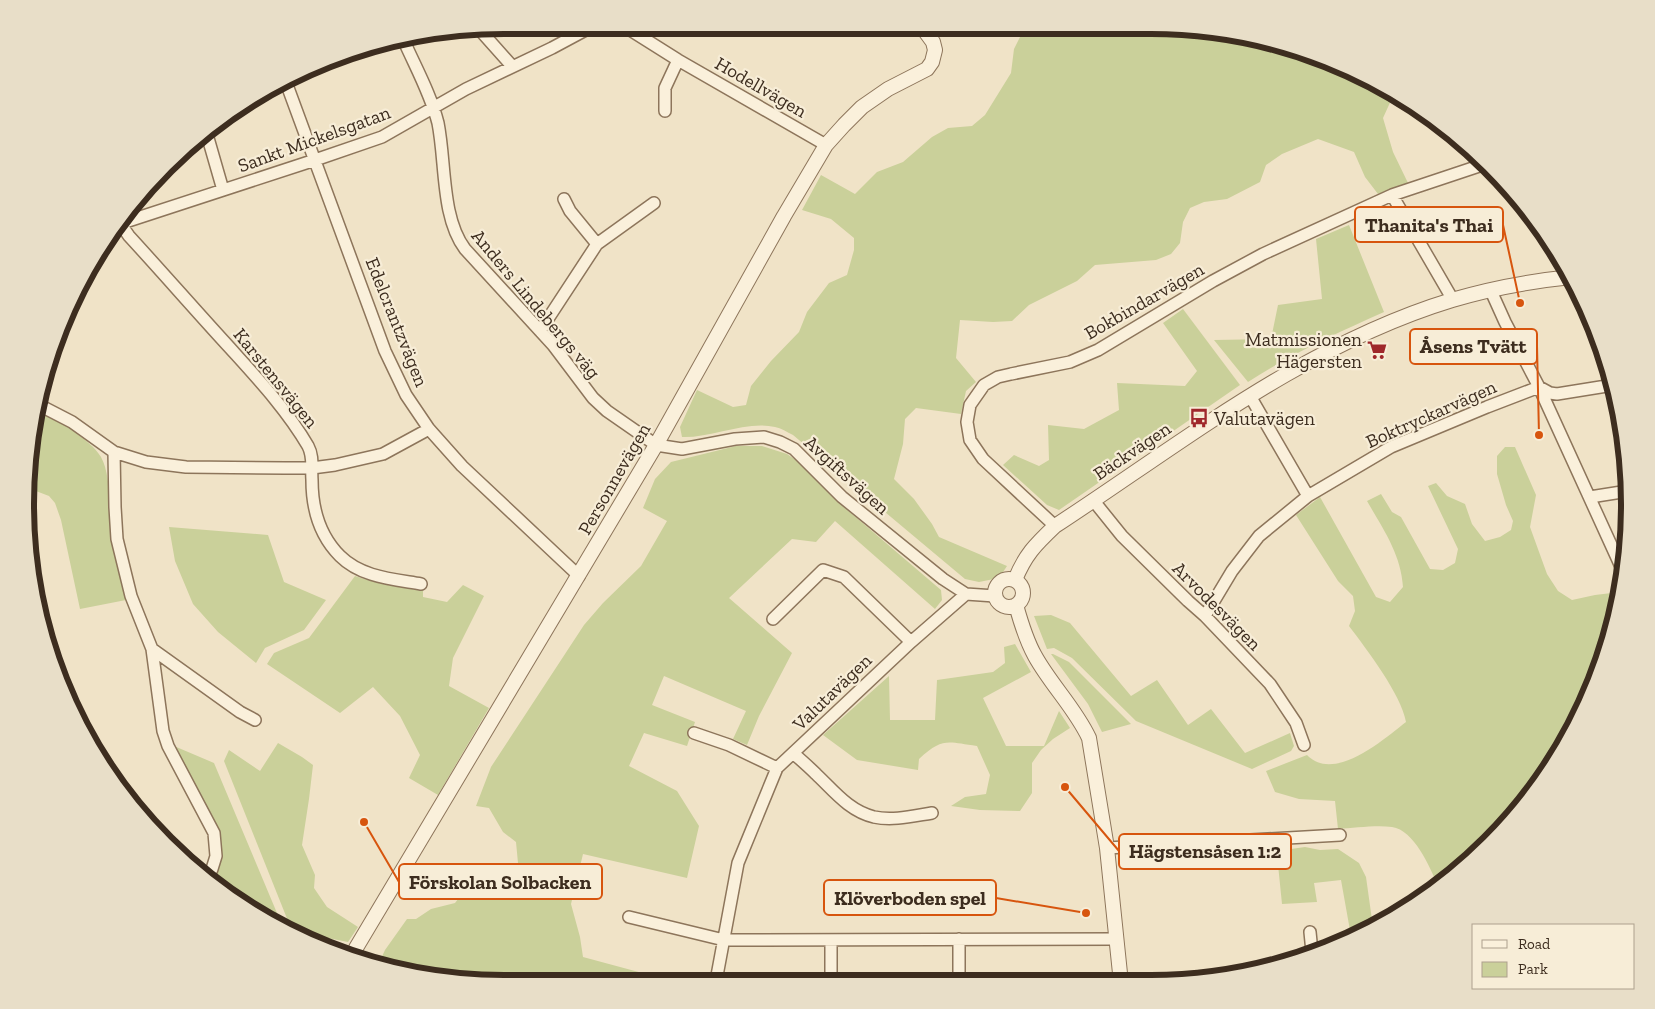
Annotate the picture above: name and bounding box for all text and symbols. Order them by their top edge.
street label: Hodellvägen [711,52,811,123]
street label: Sankt Mickelsgatan [234,101,394,177]
callout: Thanita's Thai [1355,207,1503,242]
text: Thanita's Thai [1365,213,1493,237]
street label: Anders Lindebergs väg [467,225,606,384]
street label: Edelcrantzvägen [361,254,433,390]
street label: Bokbindarvägen [1080,257,1208,344]
street label: Karstensvägen [229,323,323,433]
place label: Matmissionen Hägersten [1245,328,1362,373]
callout: Åsens Tvätt [1410,329,1537,364]
text: Åsens Tvätt [1420,334,1527,358]
supermarket icon: Matmissionen Hägersten [1366,339,1388,361]
street label: Boktryckarvägen [1362,375,1500,453]
bus stop icon: Valutavägen [1188,407,1210,429]
place label: Valutavägen [1213,407,1315,430]
street label: Bäckvägen [1089,417,1175,485]
street label: Personnevägen [573,419,655,539]
street label: Avgiftsvägen [800,431,895,519]
street label: Arvodesvägen [1168,557,1266,655]
street label: Valutavägen [787,649,876,736]
callout: Hägstensåsen 1:2 [1119,834,1291,869]
text: Hägstensåsen 1:2 [1129,839,1282,863]
callout: Förskolan Solbacken [399,864,602,899]
text: Förskolan Solbacken [409,870,591,894]
callout: Klöverboden spel [824,880,996,915]
text: Klöverboden spel [834,886,986,910]
legend [1472,924,1635,989]
text: Road [1518,935,1551,953]
text: Park [1518,960,1548,978]

